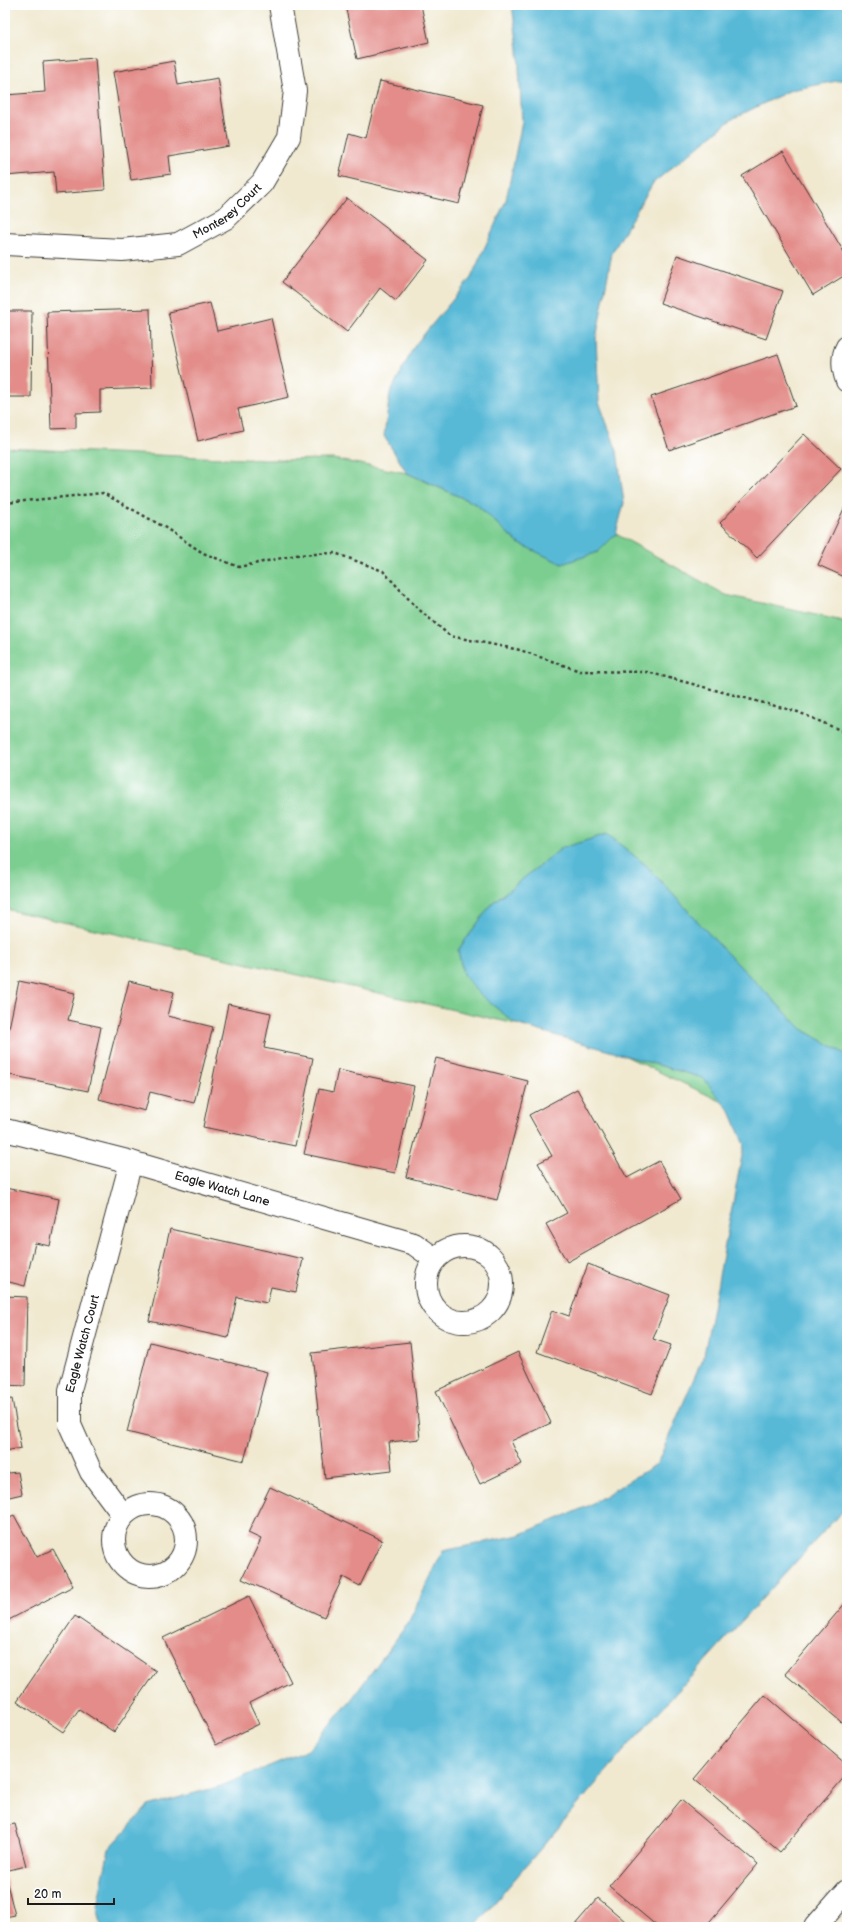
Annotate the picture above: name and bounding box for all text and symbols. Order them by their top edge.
street label: Monterey Court [190,180,265,243]
street label: Eagle Watch Lane [173,1168,271,1210]
street label: Eagle Watch Court [63,1293,103,1395]
scale bar [28,1880,114,1906]
text: 20 m [34,1887,61,1902]

